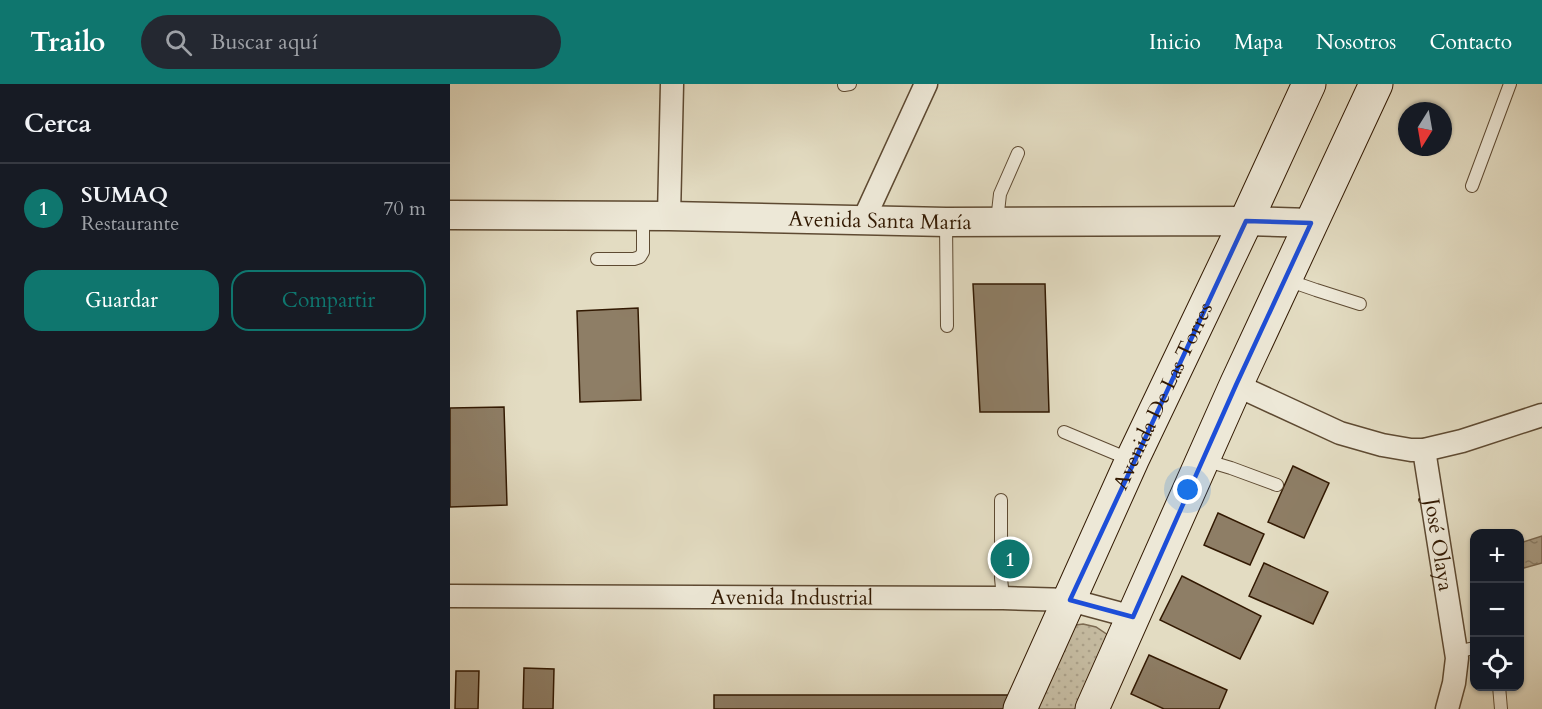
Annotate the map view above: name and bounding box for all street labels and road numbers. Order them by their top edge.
street label: Avenida Santa María [788,205,972,237]
street label: Avenida De Las Torres [1106,298,1220,495]
street label: José Olaya [1416,494,1460,593]
street label: Avenida Industrial [711,583,873,613]

